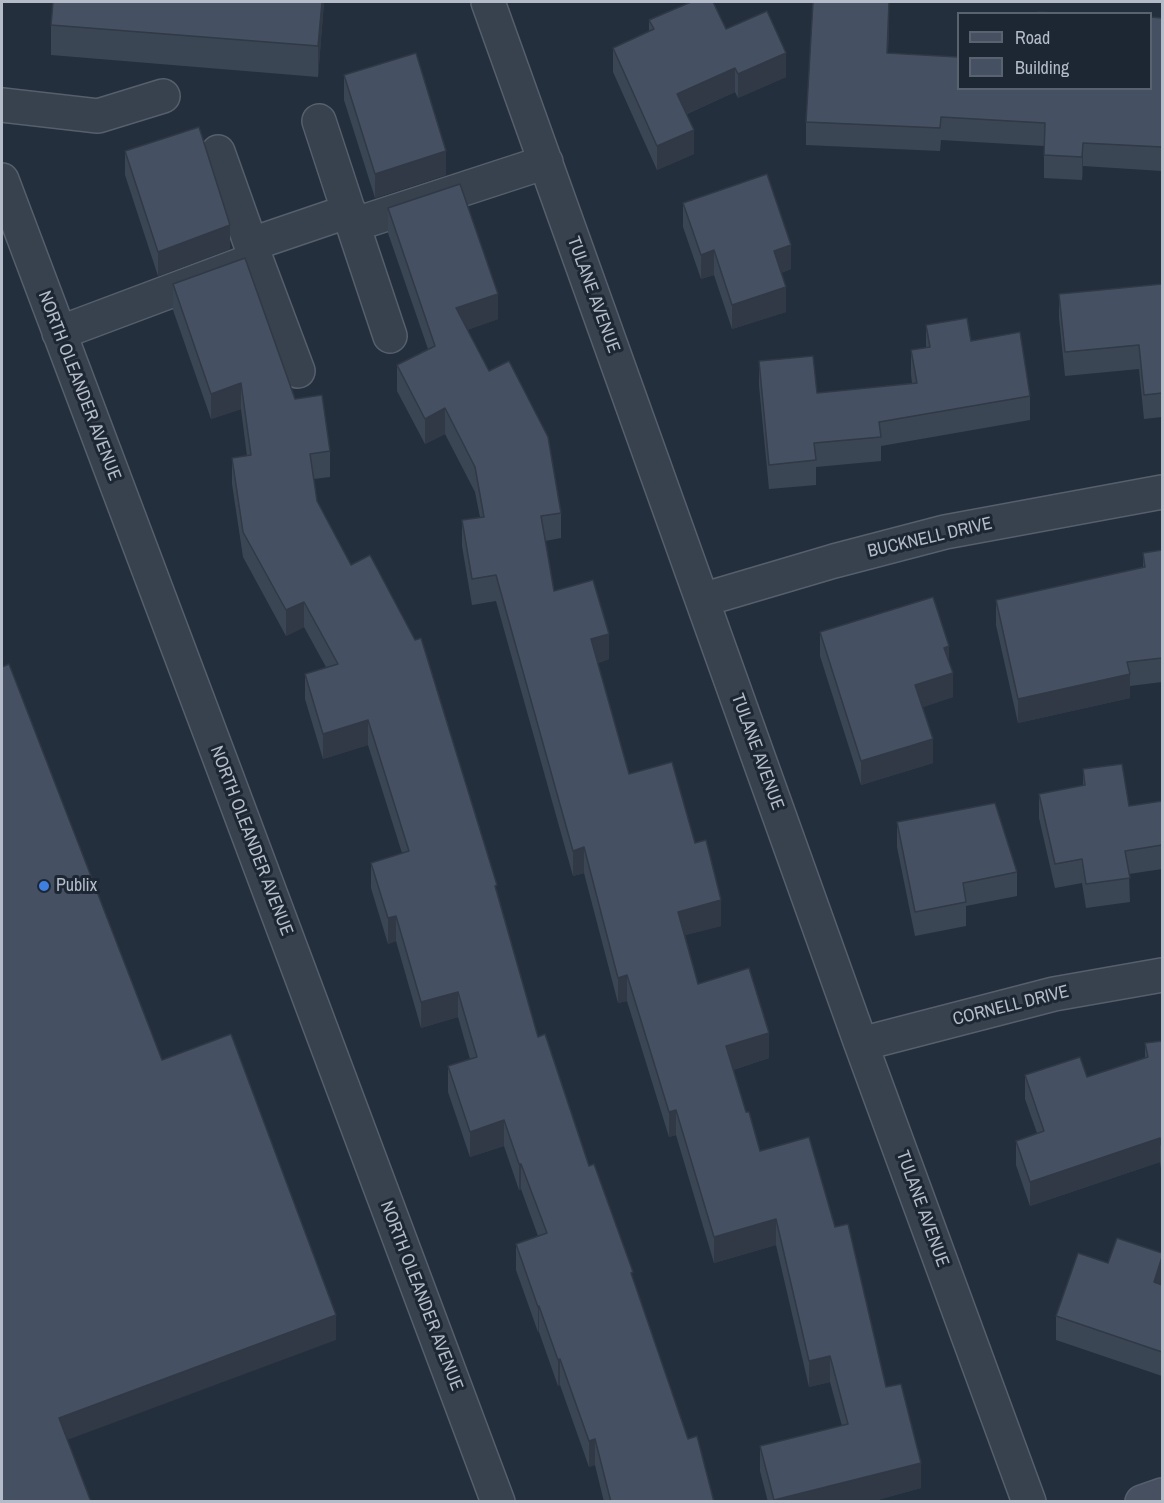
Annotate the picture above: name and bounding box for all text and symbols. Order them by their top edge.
legend [957,12,1152,90]
text: Road [1015,25,1050,50]
text: Building [1015,55,1069,80]
street label: TULANE AVENUE [562,234,624,356]
street label: NORTH OLEANDER AVENUE [33,288,125,484]
street label: BUCKNELL DRIVE [866,513,994,563]
street label: TULANE AVENUE [726,691,788,813]
street label: NORTH OLEANDER AVENUE [205,743,297,939]
place label: Publix [56,875,97,897]
marker: Publix [37,879,51,893]
street label: CORNELL DRIVE [951,981,1071,1031]
street label: TULANE AVENUE [891,1148,953,1270]
street label: NORTH OLEANDER AVENUE [375,1198,467,1394]

